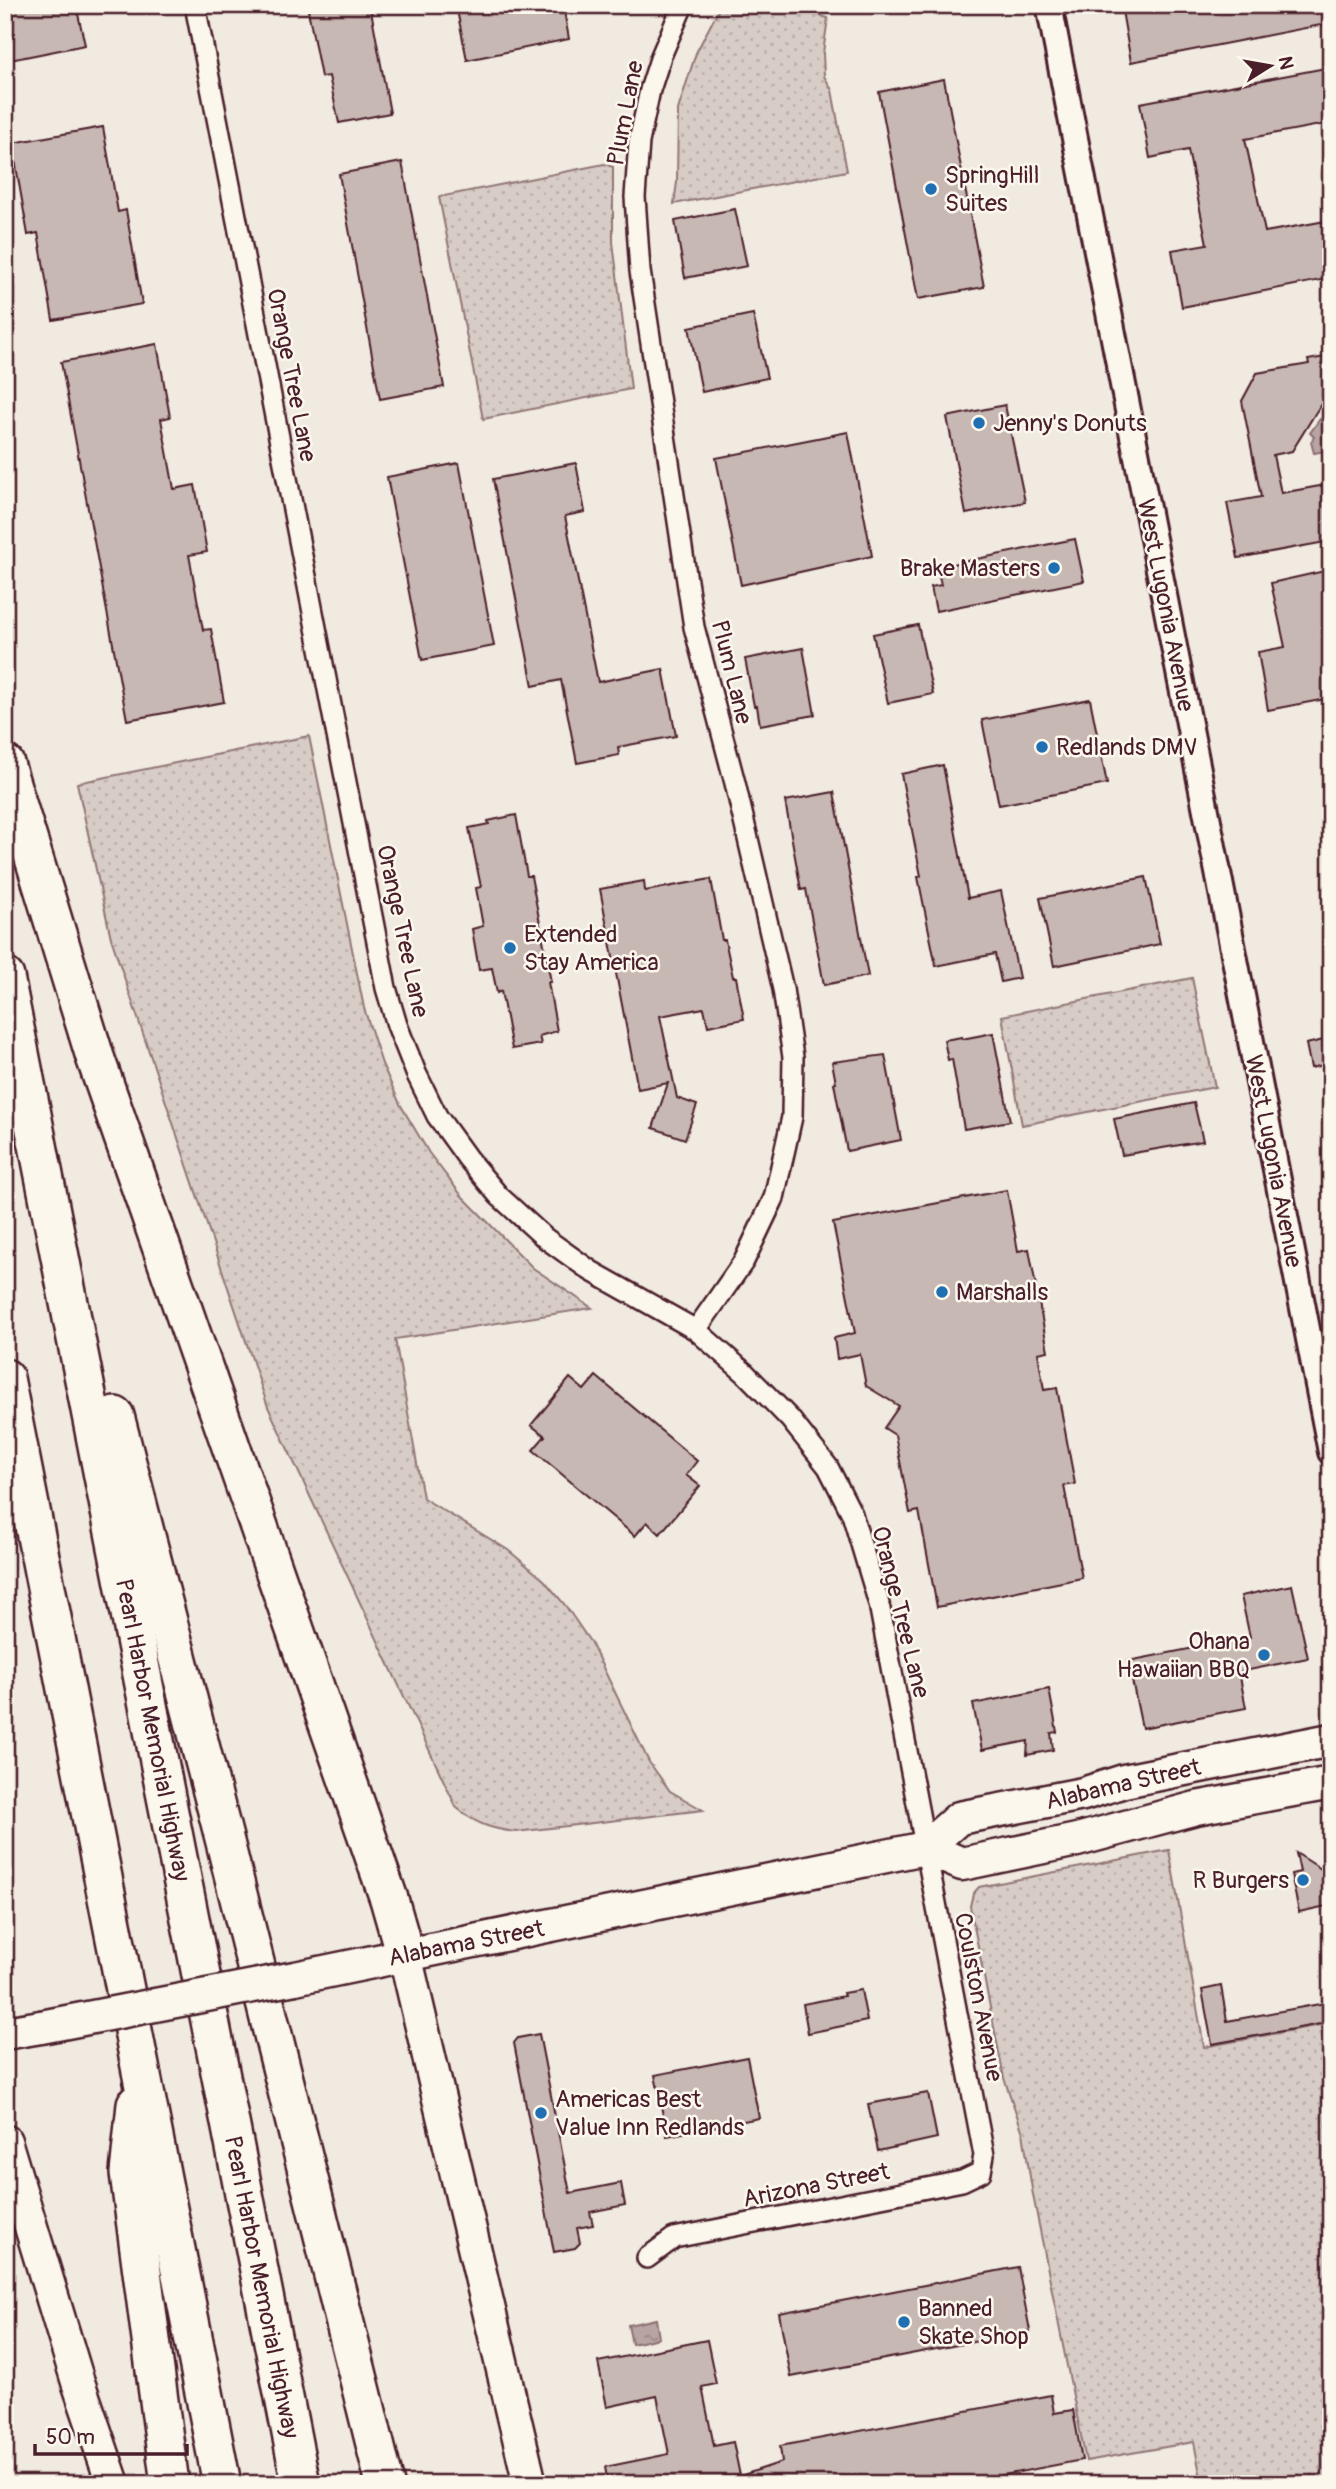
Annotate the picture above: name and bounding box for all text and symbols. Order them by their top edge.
north arrow [1234,32,1304,102]
text: N [1273,54,1299,72]
street label: Plum Lane [601,58,650,168]
place label: SpringHill Suites [945,161,1039,218]
marker: SpringHill Suites [923,181,939,197]
street label: Orange Tree Lane [260,286,323,464]
place label: Jenny's Donuts [993,409,1147,438]
marker: Jenny's Donuts [971,415,987,431]
street label: West Lugonia Avenue [1131,496,1200,714]
place label: Brake Masters [900,554,1040,583]
marker: Brake Masters [1046,560,1062,576]
street label: Plum Lane [705,617,758,727]
place label: Redlands DMV [1056,733,1198,762]
marker: Redlands DMV [1034,739,1050,755]
street label: Orange Tree Lane [370,842,435,1020]
place label: Extended Stay America [524,920,659,977]
marker: Extended Stay America [502,940,518,956]
street label: West Lugonia Avenue [1239,1052,1308,1270]
place label: Marshalls [956,1278,1049,1307]
marker: Marshalls [934,1284,950,1300]
street label: Orange Tree Lane [865,1523,936,1701]
street label: Pearl Harbor Memorial Highway [109,1576,196,1884]
place label: Ohana Hawaiian BBQ [1117,1627,1250,1684]
marker: Ohana Hawaiian BBQ [1256,1647,1272,1663]
street label: Alabama Street [1043,1752,1204,1816]
place label: R Burgers [1192,1866,1289,1895]
marker: R Burgers [1295,1872,1311,1888]
street label: Coulston Avenue [948,1910,1009,2084]
street label: Alabama Street [386,1914,547,1973]
place label: Americas Best Value Inn Redlands [555,2085,744,2142]
marker: Americas Best Value Inn Redlands [533,2105,549,2121]
street label: Pearl Harbor Memorial Highway [218,2133,305,2441]
street label: Arizona Street [740,2157,892,2214]
place label: Banned Skate Shop [918,2294,1029,2351]
marker: Banned Skate Shop [896,2314,912,2330]
scale bar [35,2412,187,2456]
text: 50 m [46,2424,95,2451]

